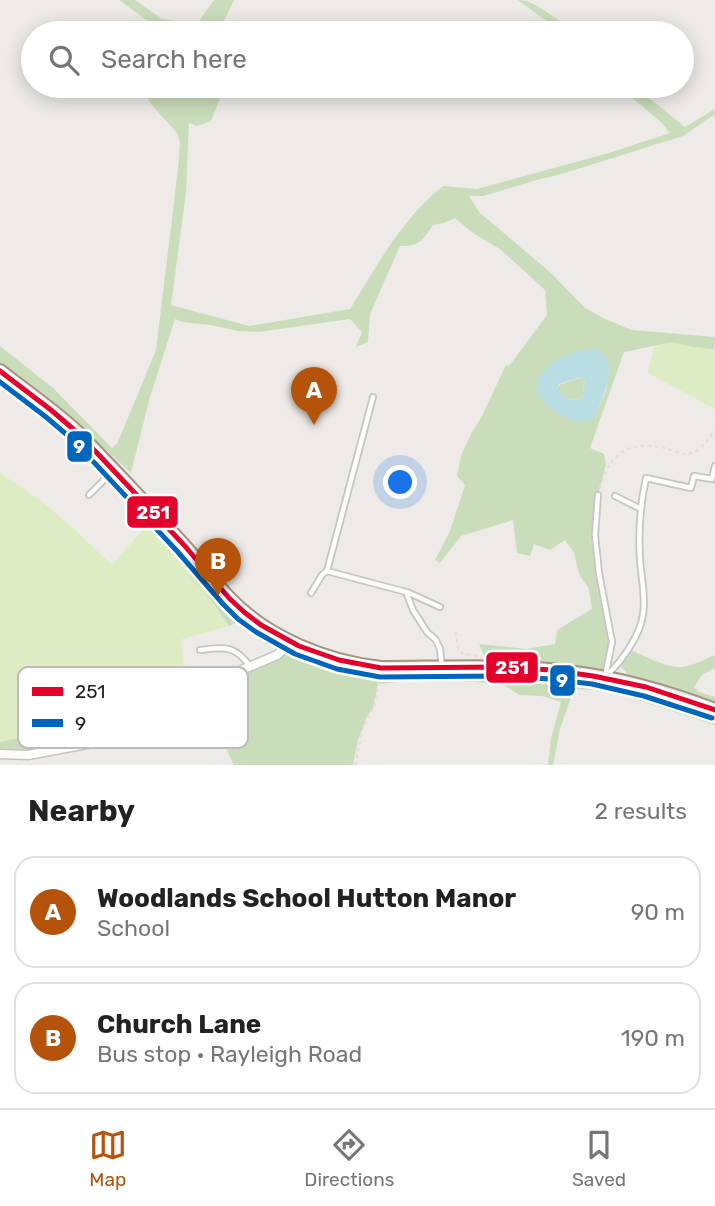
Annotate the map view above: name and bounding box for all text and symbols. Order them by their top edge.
search box [21,21,694,98]
icon: search [45,41,83,79]
text: Search here [101,44,247,75]
pin: A [291,367,337,425]
line badge: 9 [66,430,93,463]
text: 9 [73,435,85,458]
your location [383,465,417,499]
line badge: 251 [126,495,179,529]
text: 251 [136,501,170,524]
pin: B [195,538,241,596]
line badge: 251 [485,651,539,684]
text: 251 [495,656,529,679]
line badge: 9 [549,664,576,697]
legend [18,667,248,748]
text: 9 [556,669,568,692]
text: 251 [75,680,105,703]
text: 9 [75,712,86,735]
text: Nearby [28,793,135,829]
text: 2 results [595,797,687,825]
text: Woodlands School Hutton Manor [97,883,516,914]
text: A [45,898,61,926]
text: 90 m [631,898,685,926]
text: School [97,914,170,942]
text: Church Lane [97,1009,261,1040]
text: B [45,1024,61,1052]
text: 190 m [621,1024,685,1052]
text: Bus stop · Rayleigh Road [97,1040,362,1068]
tab: Map [89,1126,127,1191]
tab: Directions [304,1126,394,1191]
tab: Saved [572,1126,626,1191]

